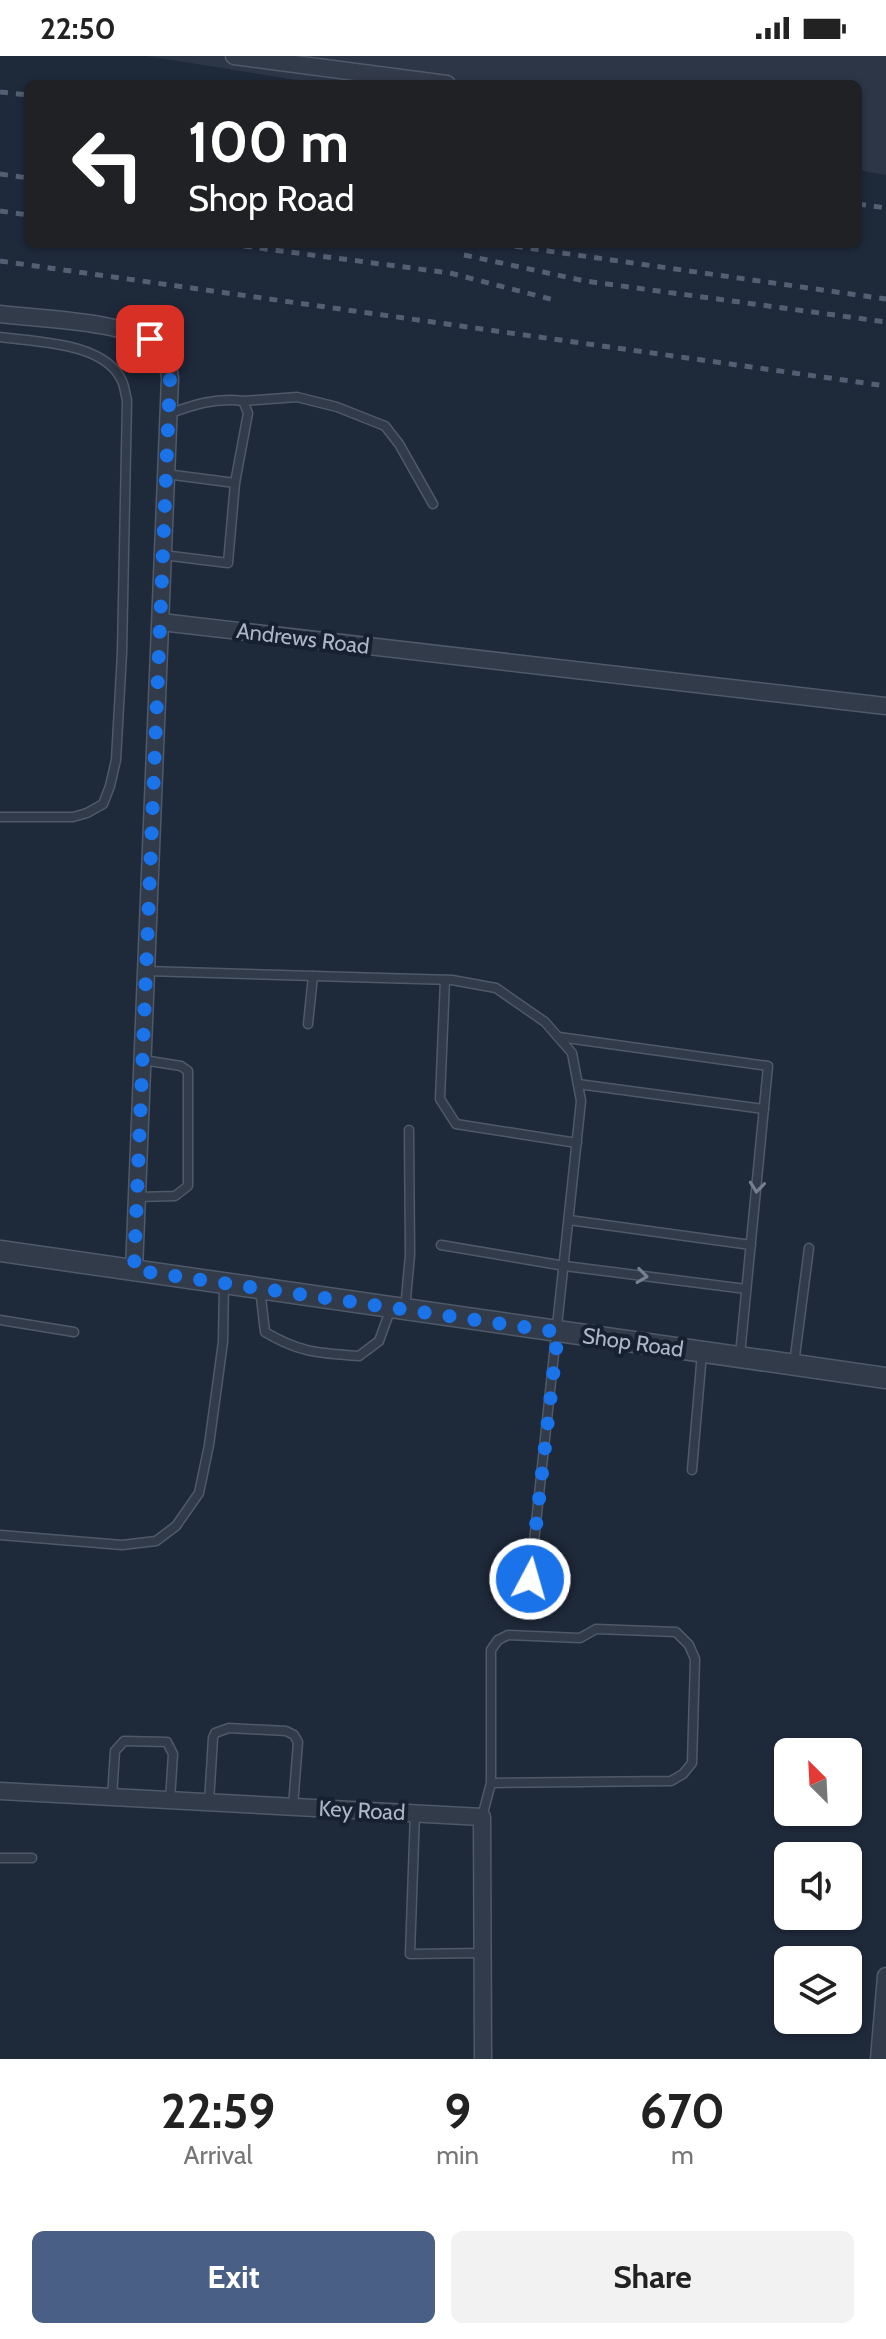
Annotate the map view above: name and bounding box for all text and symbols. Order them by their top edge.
text: 22:50 [40,10,116,47]
text: 100 m [188,108,349,176]
icon: left [56,112,160,216]
text: Shop Road [188,176,354,220]
pin [116,305,184,373]
icon: arrive [128,317,172,361]
street label: Andrews Road [235,617,371,660]
one-way arrow [748,1181,765,1194]
one-way arrow [636,1267,649,1284]
street label: Shop Road [581,1322,685,1363]
position arrow [488,1537,572,1621]
north arrow [774,1738,862,1826]
map controls [774,1738,862,2034]
street label: Key Road [318,1795,406,1826]
button: sound [774,1842,862,1930]
button: layers [774,1946,862,2034]
text: 22:59 [161,2082,275,2140]
text: 9 [444,2082,471,2140]
text: 670 [640,2082,725,2140]
text: Arrival [183,2139,253,2171]
text: min [436,2139,479,2171]
text: m [671,2139,694,2171]
button: Exit [32,2231,435,2323]
button: Share [451,2231,854,2323]

